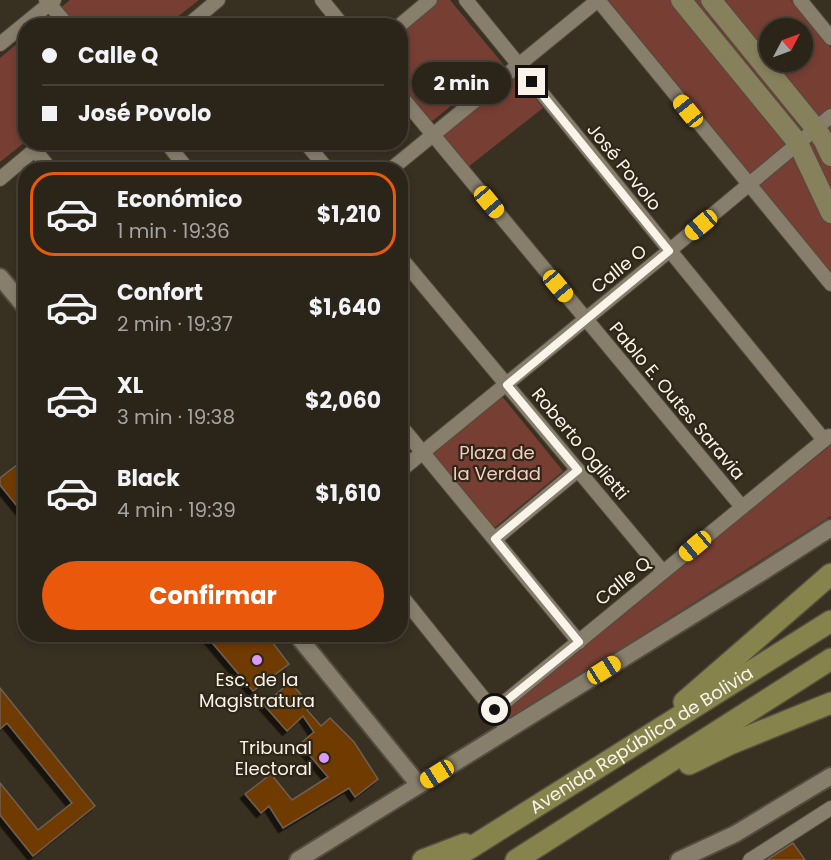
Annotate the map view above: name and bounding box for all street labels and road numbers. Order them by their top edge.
street label: José Povolo [581,118,667,216]
street label: Calle O [586,238,652,299]
street label: Pablo E. Outes Saravia [604,316,751,485]
street label: Roberto Oglietti [526,382,635,505]
street label: Calle Q [590,550,656,611]
street label: Avenida República de Bolivia [525,660,758,819]

